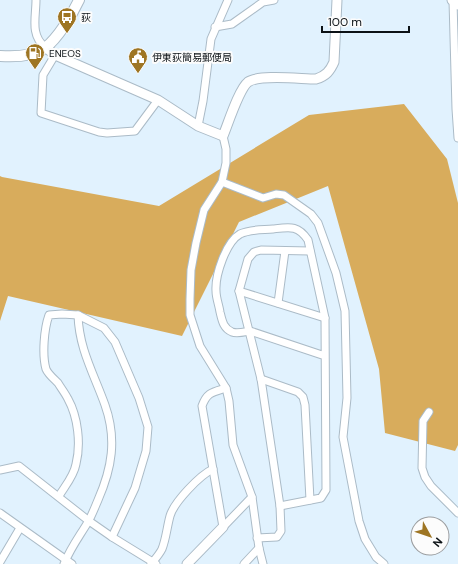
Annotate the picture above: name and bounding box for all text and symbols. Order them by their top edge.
bus stop icon: 荻 [56,6,78,34]
scale bar [322,8,409,34]
place label: 荻 [81,11,91,24]
text: 100 m [328,14,362,30]
fuel station icon: ENEOS [24,42,46,70]
public building icon: 伊東荻簡易郵便局 [127,46,149,74]
place label: ENEOS [49,47,81,60]
place label: 伊東荻簡易郵便局 [152,51,232,64]
north arrow [410,516,450,556]
text: N [430,535,446,550]

